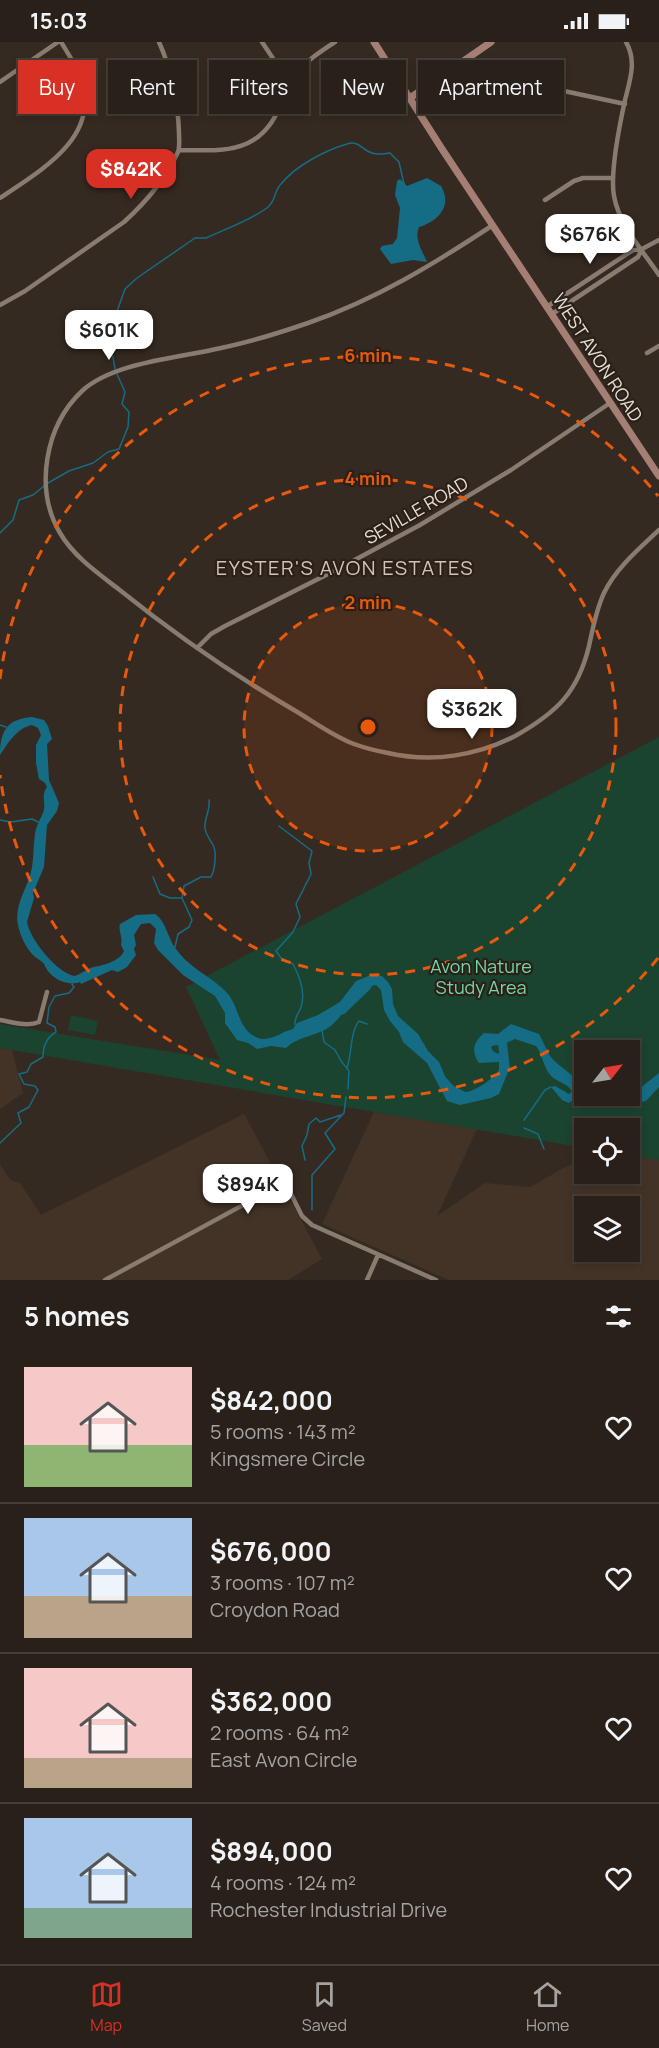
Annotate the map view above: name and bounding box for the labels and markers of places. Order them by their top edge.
pin: $842K [89,149,173,200]
pin: $676K [548,214,632,265]
pin: $601K [67,310,151,361]
pin: $362K [430,689,514,740]
centre of rings [358,717,378,737]
pin: $894K [206,1164,290,1215]

